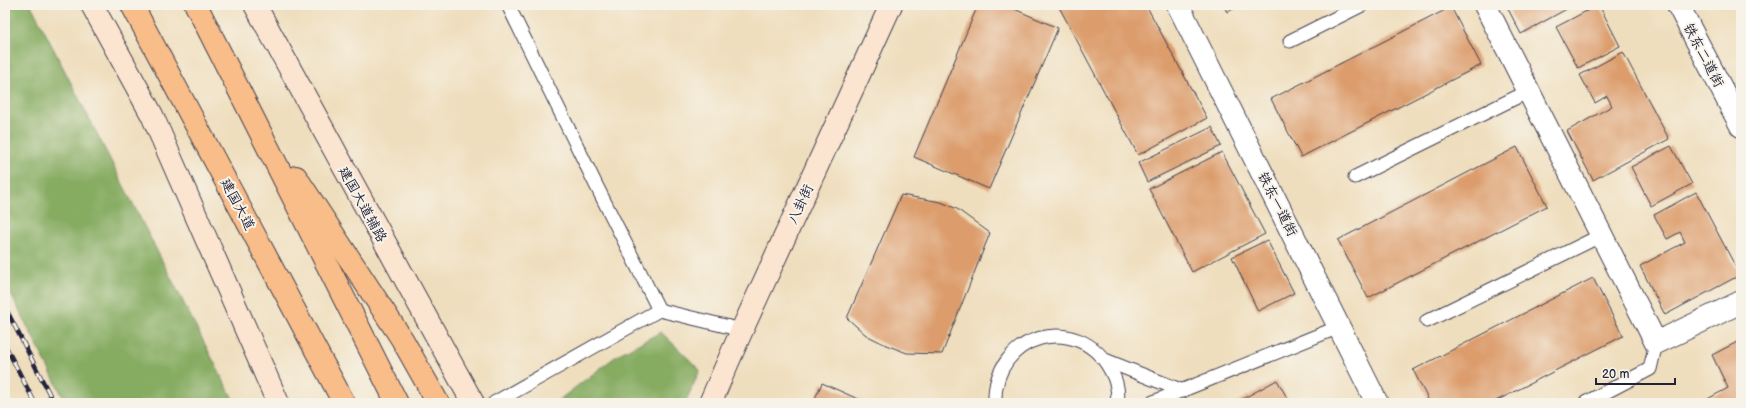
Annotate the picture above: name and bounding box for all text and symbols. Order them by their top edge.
street label: 铁东二道街 [1680,20,1727,90]
street label: 建国大道辅路 [335,163,390,245]
street label: 铁东一道街 [1254,169,1301,239]
street label: 建国大道 [217,176,258,233]
street label: 八卦街 [784,182,817,227]
scale bar [1596,360,1675,386]
text: 20 m [1602,367,1629,382]

